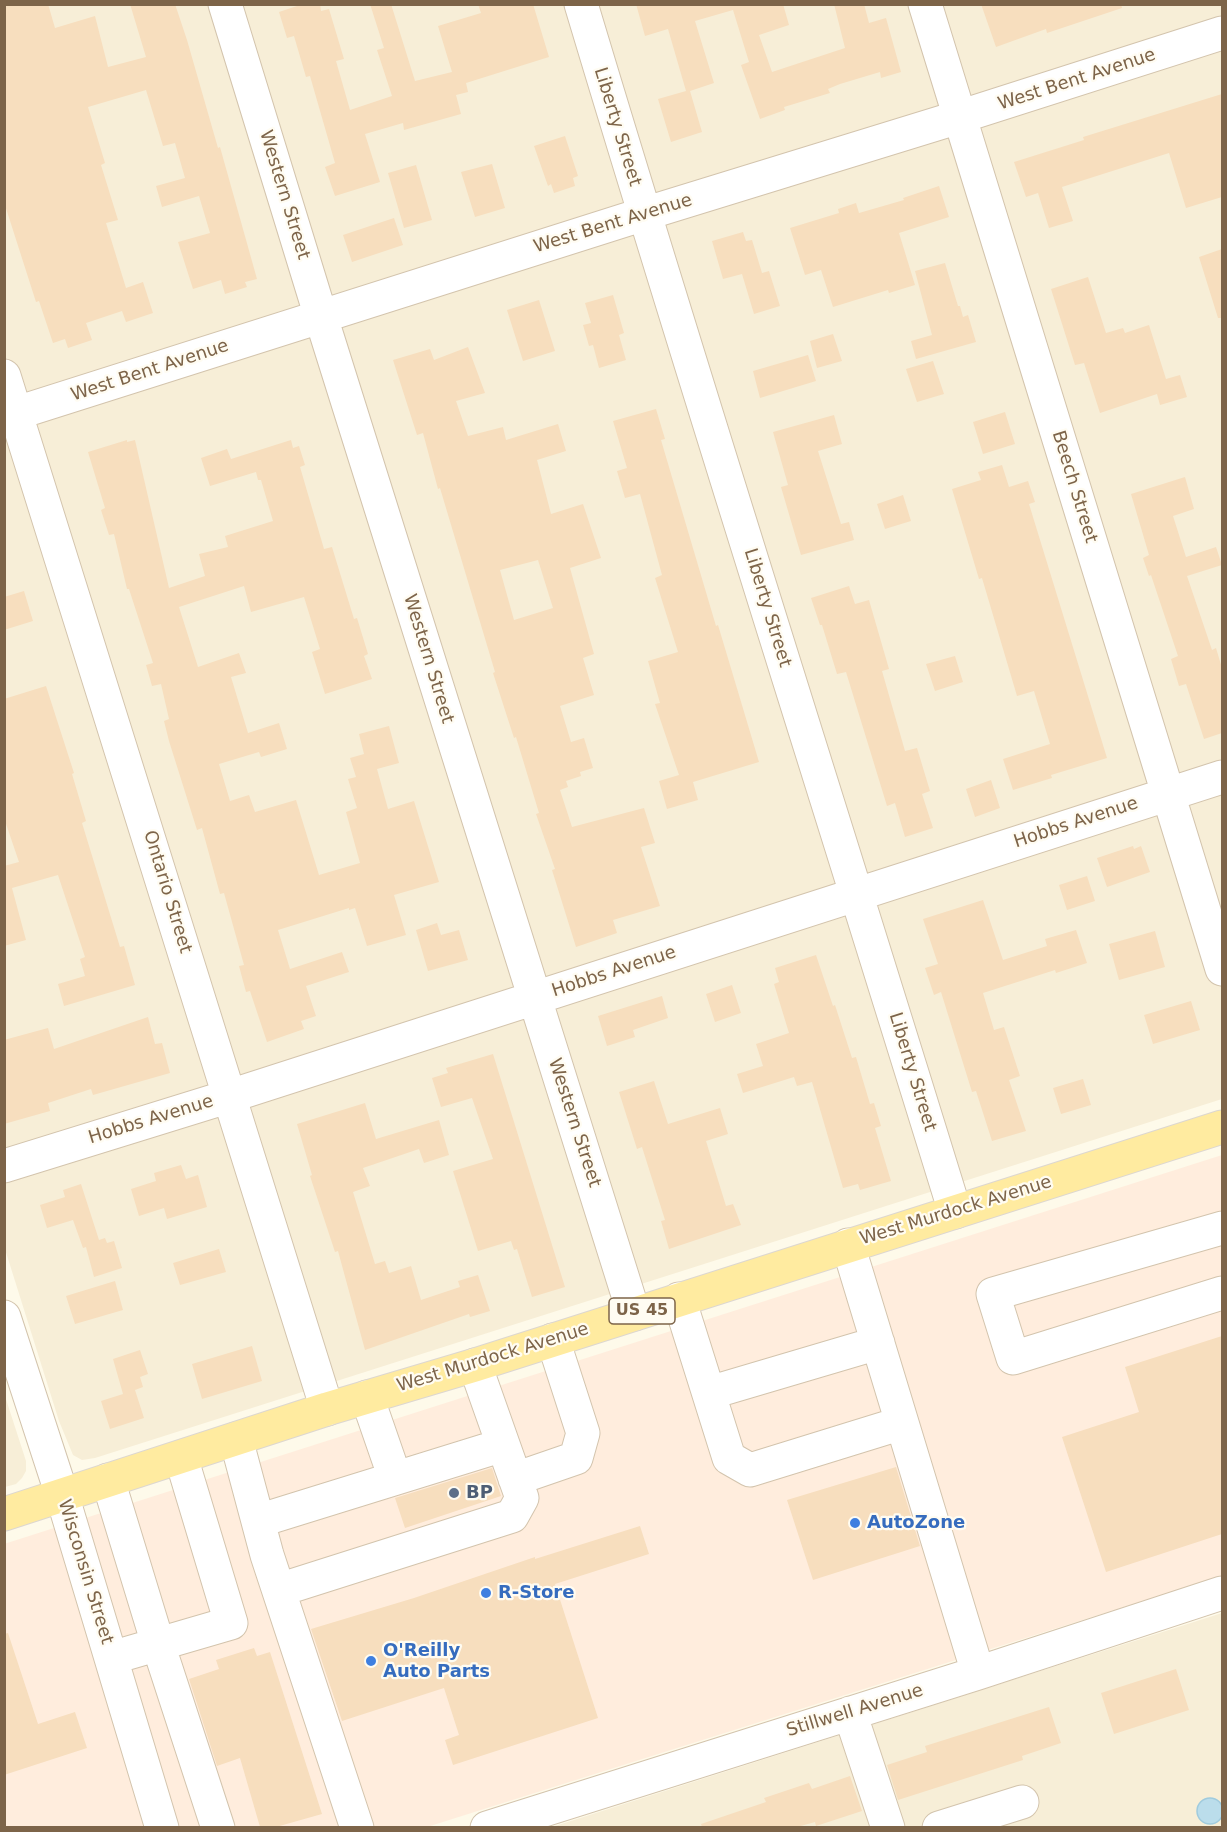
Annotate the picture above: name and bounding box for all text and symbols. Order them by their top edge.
street label: West Bent Avenue [995,44,1159,116]
street label: Liberty Street [589,65,645,189]
street label: Western Street [254,128,314,262]
street label: West Bent Avenue [531,190,695,258]
street label: West Bent Avenue [68,335,232,407]
street label: Beech Street [1047,428,1101,546]
street label: Liberty Street [739,546,795,670]
street label: Western Street [398,592,458,726]
street label: Hobbs Avenue [1011,793,1141,853]
street label: Ontario Street [138,828,196,956]
street label: Hobbs Avenue [549,942,679,1002]
street label: Liberty Street [884,1010,940,1134]
street label: Western Street [543,1056,605,1190]
street label: Hobbs Avenue [86,1091,216,1149]
street label: West Murdock Avenue [858,1172,1054,1250]
road number: US 45 [609,1298,675,1324]
street label: West Murdock Avenue [395,1319,591,1397]
place label: BP [466,1482,493,1504]
marker: BP [447,1486,461,1500]
street label: Wisconsin Street [53,1497,117,1647]
place label: AutoZone [867,1512,965,1534]
marker: AutoZone [848,1516,862,1530]
place label: R-Store [498,1582,574,1604]
marker: R-Store [479,1586,493,1600]
place label: O'Reilly Auto Parts [383,1640,490,1682]
marker: O'Reilly Auto Parts [364,1654,378,1668]
street label: Stillwell Avenue [784,1680,926,1742]

